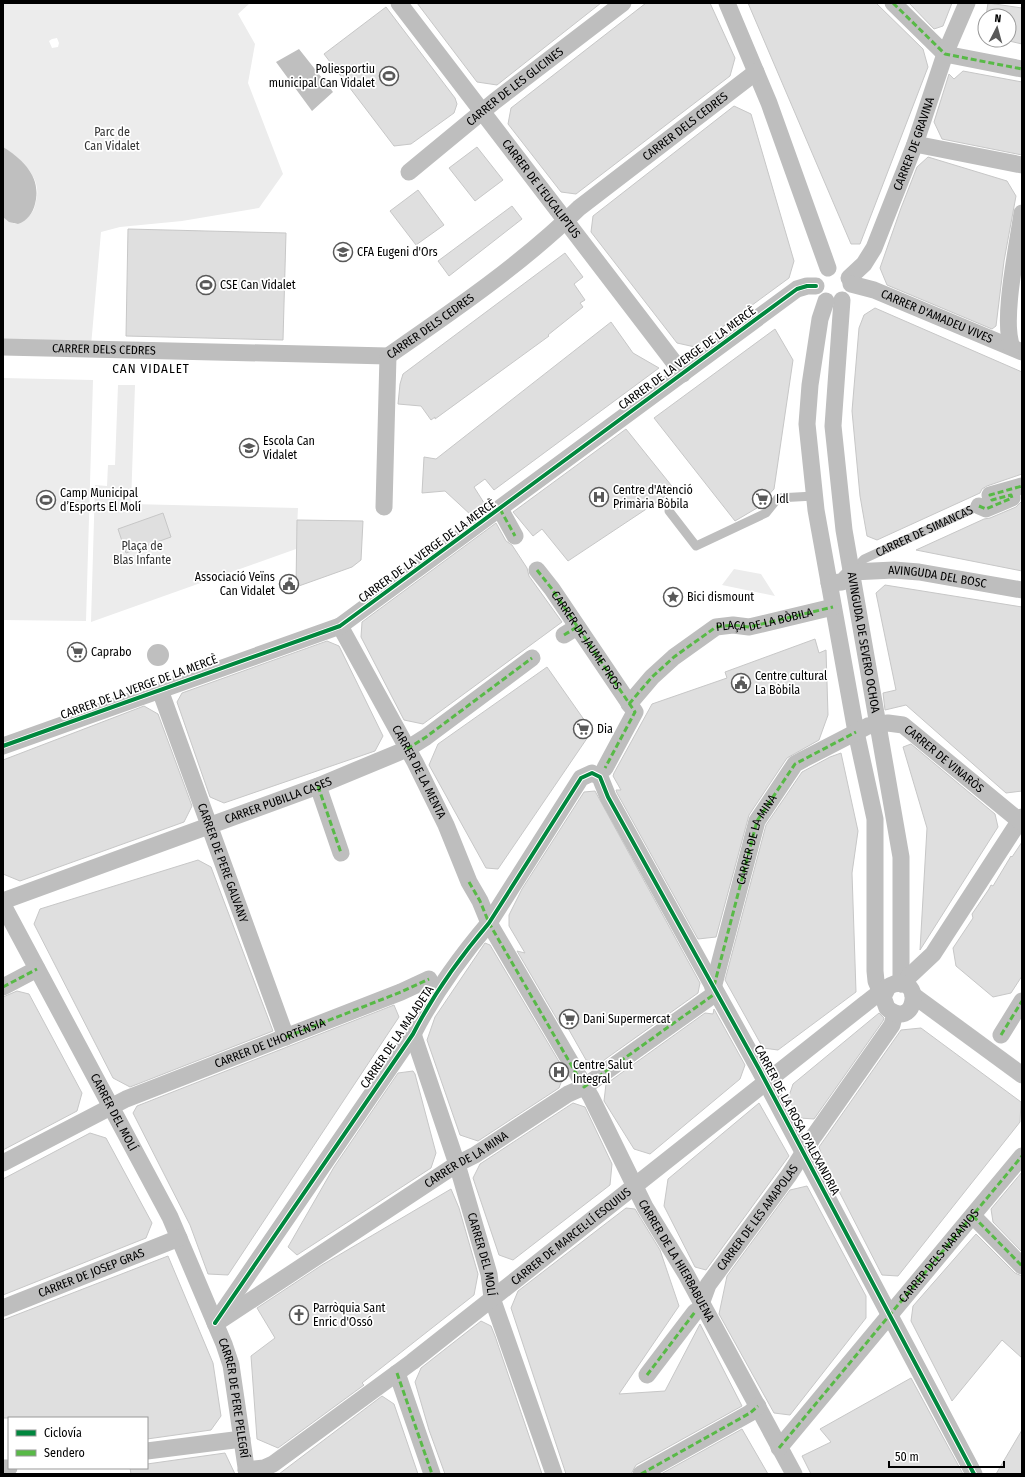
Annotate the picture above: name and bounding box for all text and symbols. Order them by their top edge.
north arrow [977,8,1017,48]
text: N [994,12,1002,25]
street label: CARRER DE LES GLICINES [464,44,566,129]
place label: Poliesportiu municipal Can Vidalet [269,62,375,90]
sports icon: Poliesportiu municipal Can Vidalet [378,65,400,87]
street label: CARRER DELS CEDRES [640,89,731,164]
street label: CARRER DE GRAVINA [890,95,937,193]
park label: Parc de Can Vidalet [84,125,140,153]
street label: CARRER DE L'EUCALIPTUS [499,137,583,241]
school or university icon: CFA Eugeni d'Ors [332,241,354,263]
place label: CFA Eugeni d'Ors [357,245,438,259]
sports icon: CSE Can Vidalet [195,274,217,296]
place label: CSE Can Vidalet [220,278,296,292]
street label: CARRER D'AMADEU VIVES [879,287,995,346]
street label: CARRER DELS CEDRES [384,291,477,362]
street label: CARRER DE LA VERGE DE LA MERCÈ [615,303,759,412]
street label: CARRER DELS CEDRES [52,341,156,358]
district label: CAN VIDALET [112,361,190,376]
place label: Escola Can Vidalet [263,434,315,462]
school or university icon: Escola Can Vidalet [238,437,260,459]
place label: Centre d'Atenció Primària Bòbila [613,483,693,511]
place label: Camp Municipal d’Esports El Molí [60,486,141,514]
hospital icon: Centre d'Atenció Primària Bòbila [588,486,610,508]
supermarket icon: Idl [751,488,773,510]
sports icon: Camp Municipal d’Esports El Molí [35,489,57,511]
place label: Idl [776,492,789,506]
street label: CARRER DE LA VERGE DE LA MERCÈ [355,496,499,605]
street label: CARRER DE SIMANCAS [873,503,975,560]
park label: Plaça de Blas Infante [113,539,171,567]
street label: AVINGUDA DEL BOSC [888,563,988,591]
place label: Associació Veïns Can Vidalet [195,570,275,598]
street label: AVINGUDA DE SEVERO OCHOA [844,571,883,715]
public building icon: Associació Veïns Can Vidalet [278,573,300,595]
place icon: Bici dismount [662,586,684,608]
street label: CARRER DE JAUME PROS [548,588,625,692]
place label: Bici dismount [687,590,754,604]
street label: PLAÇA DE LA BÒBILA [715,605,815,634]
supermarket icon: Caprabo [66,641,88,663]
place label: Caprabo [91,645,132,659]
street label: CARRER DE LA VERGE DE LA MERCÈ [58,651,220,722]
place label: Centre cultural La Bòbila [755,669,827,697]
public building icon: Centre cultural La Bòbila [730,672,752,694]
supermarket icon: Dia [572,718,594,740]
place label: Dia [597,722,613,736]
street label: CARRER DE VINARÒS [901,722,987,796]
street label: CARRER DE LA MENTA [389,723,449,822]
street label: CARRER PUBILLA CASES [223,774,334,827]
street label: CARRER DE LA MINA [734,791,780,886]
street label: CARRER DE PERE GALVANY [195,801,251,925]
street label: CARRER DE LA MALADETA [357,982,437,1091]
supermarket icon: Dani Supermercat [558,1008,580,1030]
place label: Dani Supermercat [583,1012,671,1026]
street label: CARRER DE L'HORTÈNSIA [213,1015,328,1071]
street label: CARRER DE LA ROSA D'ALEXANDRIA [751,1043,843,1198]
place label: Centre Salut Integral [573,1058,633,1086]
hospital icon: Centre Salut Integral [548,1061,570,1083]
street label: CARRER DEL MOLÍ [87,1071,141,1153]
street label: CARRER DE LA MINA [422,1128,511,1191]
street label: CARRER DE LES AMAPOLAS [714,1162,801,1273]
street label: CARRER DE MARCEL·LÍ ESQUIUS [508,1185,634,1288]
street label: CARRER DE LA HIERBABUENA [635,1197,718,1324]
street label: CARRER DELS NARANJOS [896,1206,982,1306]
street label: CARRER DEL MOLÍ [464,1211,500,1297]
street label: CARRER DE JOSEP GRAS [36,1245,147,1300]
place label: Parròquia Sant Enric d'Ossó [313,1301,385,1329]
church icon: Parròquia Sant Enric d'Ossó [288,1304,310,1326]
street label: CARRER DE PERE PELEGRÍ [215,1336,253,1459]
legend [8,1417,148,1469]
text: Ciclovía [44,1426,82,1440]
scale bar [889,1443,1004,1469]
text: Sendero [44,1446,85,1460]
text: 50 m [895,1450,919,1464]

